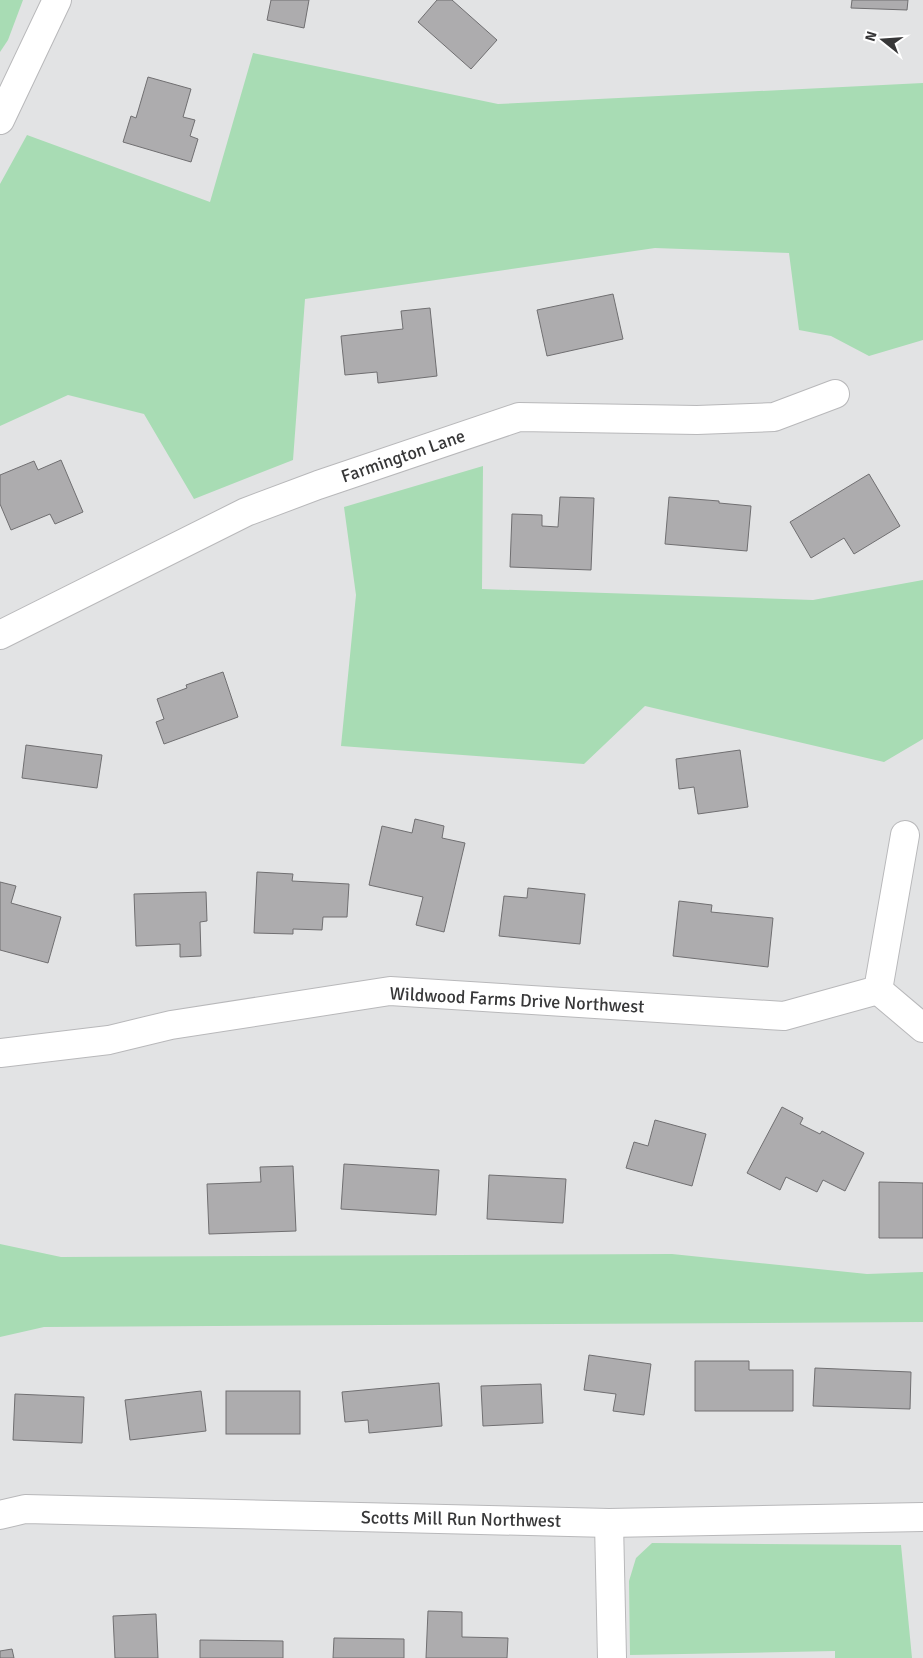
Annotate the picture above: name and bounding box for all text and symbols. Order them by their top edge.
north arrow [858,15,908,65]
text: N [861,29,881,43]
street label: Farmington Lane [338,425,468,487]
street label: Wildwood Farms Drive Northwest [389,982,645,1018]
street label: Scotts Mill Run Northwest [361,1506,561,1532]

